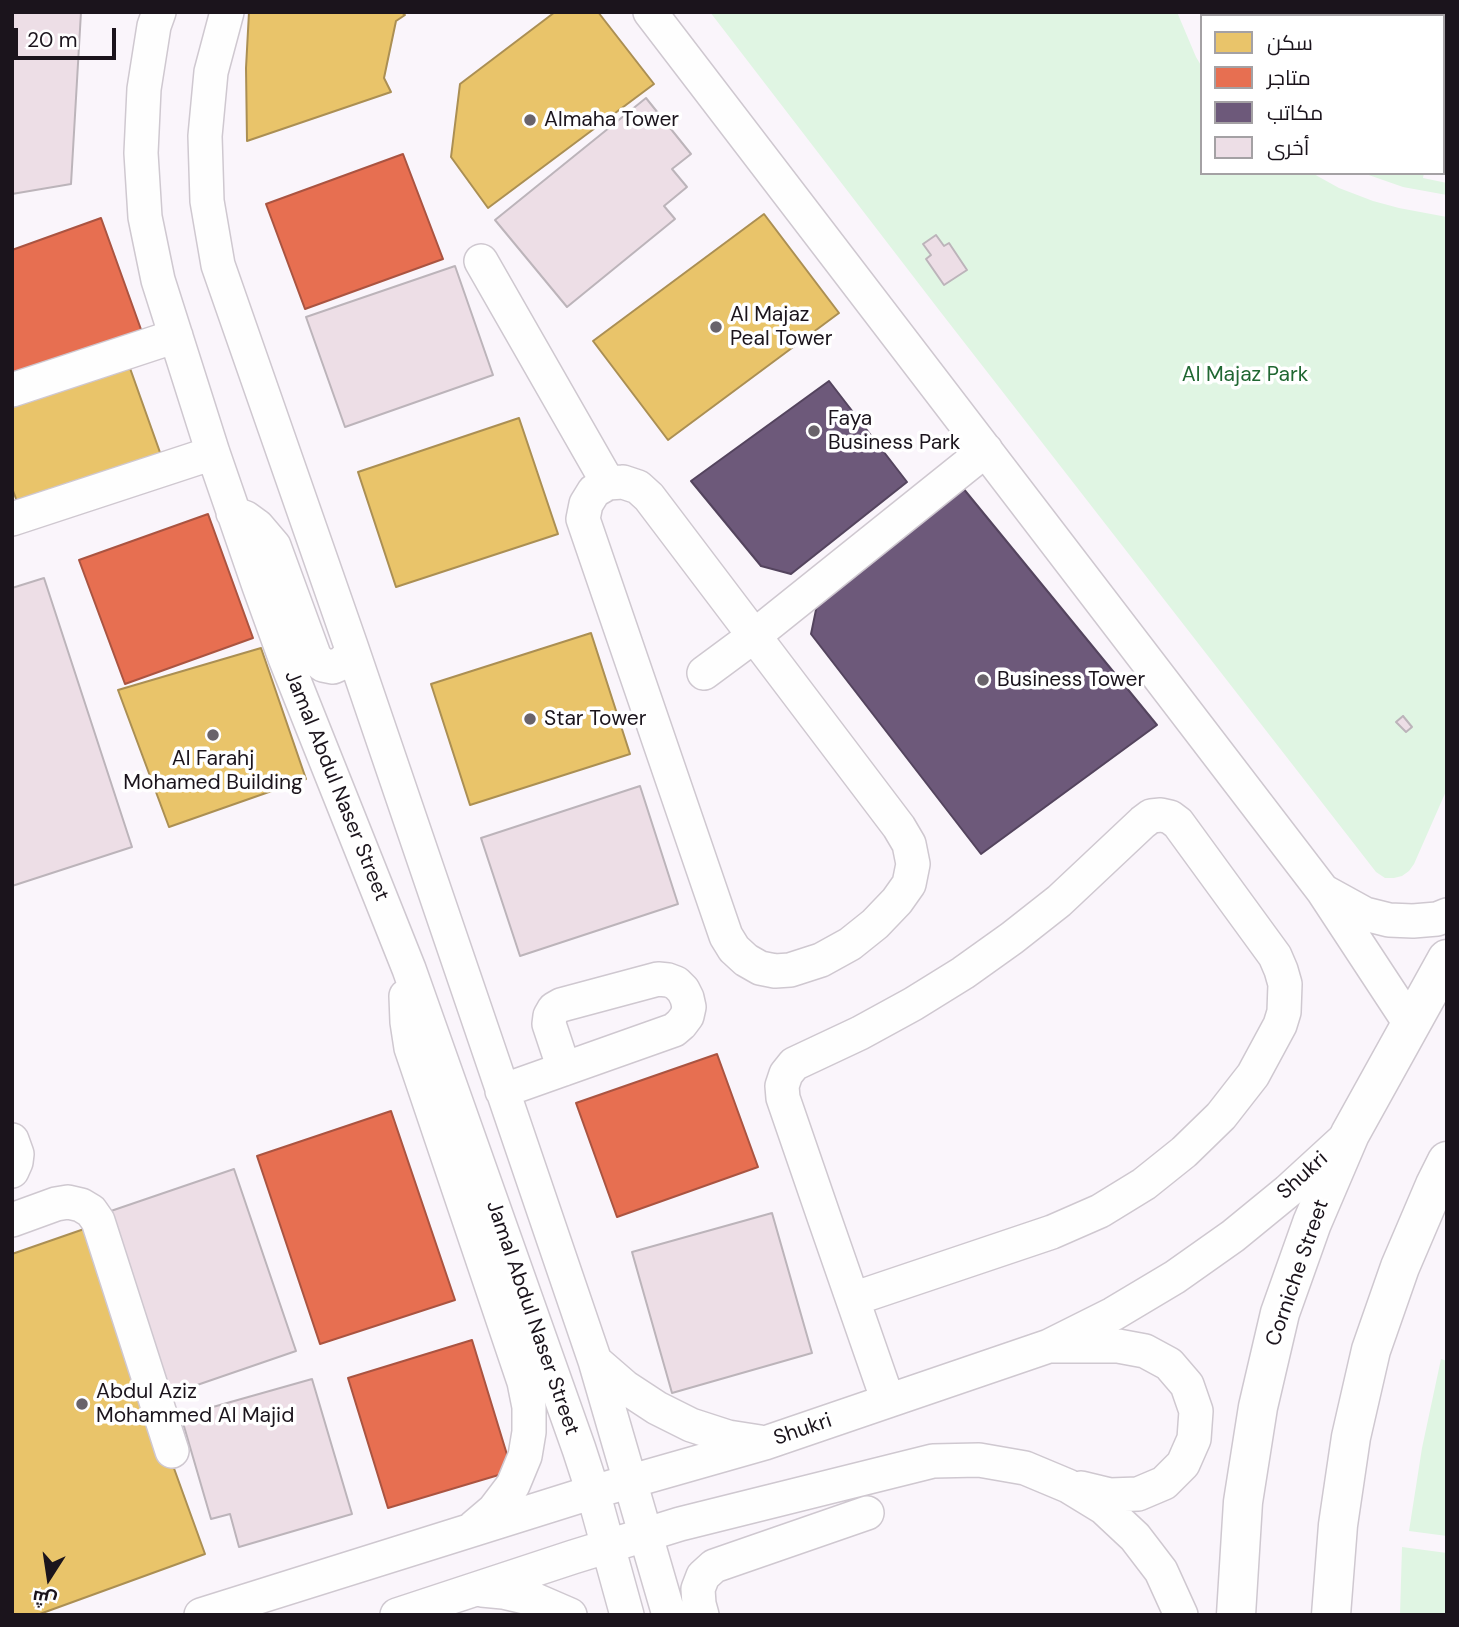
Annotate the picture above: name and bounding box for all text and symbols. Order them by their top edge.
scale bar [18,14,119,58]
legend [1200,14,1445,175]
text: 20 m [27,26,78,54]
text: سكن [1267,29,1313,57]
text: متاجر [1267,64,1311,92]
text: مكاتب [1267,99,1323,127]
place label: Almaha Tower [544,107,679,133]
marker: Almaha Tower [522,112,538,128]
text: أخرى [1267,134,1309,162]
place label: Al Majaz Peal Tower [730,302,832,352]
marker: Al Majaz Peal Tower [708,319,724,335]
park label: Al Majaz Park [1182,362,1308,388]
place label: Faya Business Park [828,406,960,456]
marker: Faya Business Park [806,423,822,439]
street label: Jamal Abdul Naser Street [278,667,394,905]
place label: Business Tower [997,667,1145,693]
marker: Business Tower [975,672,991,688]
place label: Star Tower [544,706,646,732]
marker: Star Tower [522,711,538,727]
marker: Al Farahj Mohamed Building [205,727,221,743]
place label: Al Farahj Mohamed Building [123,746,303,796]
street label: Shukri [1272,1147,1334,1205]
street label: Corniche Street [1261,1196,1335,1350]
street label: Jamal Abdul Naser Street [480,1198,584,1438]
place label: Abdul Aziz Mohammed Al Majid [96,1379,294,1429]
marker: Abdul Aziz Mohammed Al Majid [74,1396,90,1412]
street label: Shukri [771,1408,835,1452]
north arrow [14,1543,84,1613]
text: ش [30,1584,59,1614]

